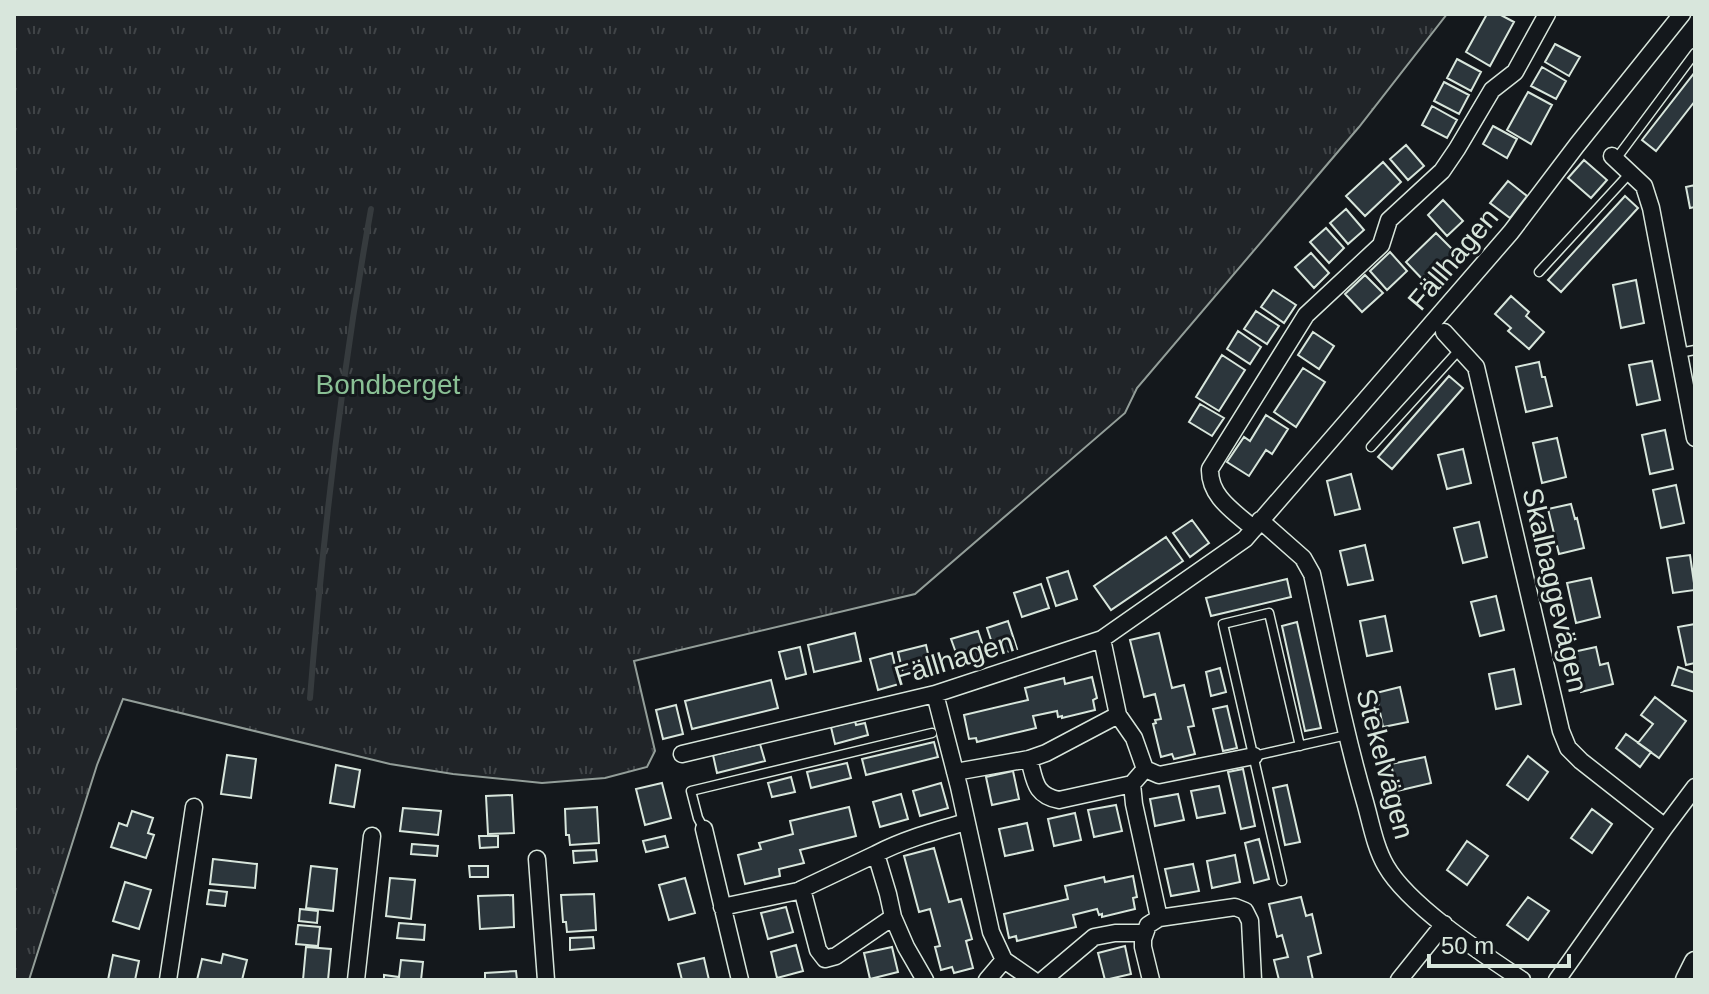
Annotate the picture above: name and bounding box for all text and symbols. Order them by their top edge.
street label: Fällhagen [1402,202,1504,316]
park label: Bondberget [316,369,461,400]
street label: Skalbaggevägen [1516,485,1594,695]
street label: Fällhagen [891,626,1017,692]
street label: Stekelvägen [1350,686,1420,842]
scale bar [1429,918,1569,968]
text: 50 m [1441,932,1494,959]

